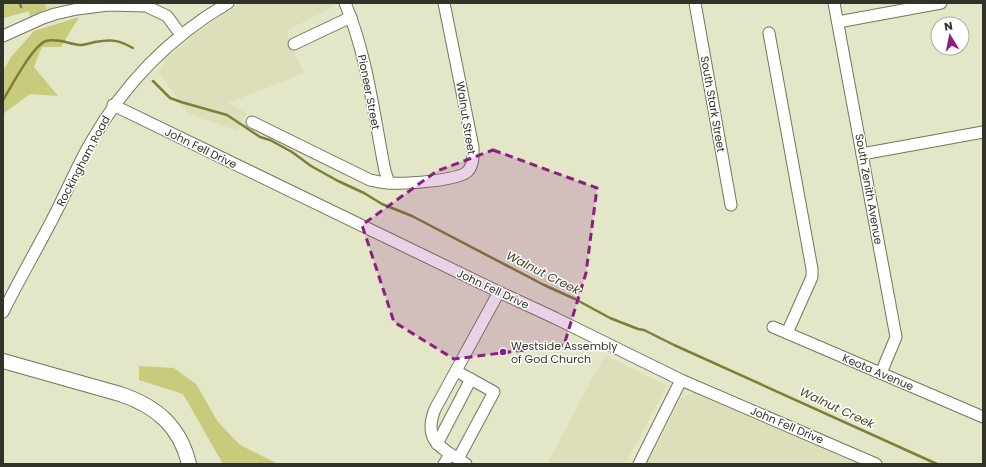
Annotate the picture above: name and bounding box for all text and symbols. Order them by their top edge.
north arrow [930,16,970,56]
text: N [943,18,954,35]
street label: Pioneer Street [354,53,384,131]
street label: South Stark Street [697,55,729,153]
street label: Walnut Street [452,80,480,156]
street label: Rockingham Road [52,113,114,209]
street label: John Fell Drive [162,124,240,172]
street label: South Zenith Avenue [851,132,887,246]
water label: Walnut Creek [503,247,584,299]
street label: John Fell Drive [454,265,532,313]
place label: Westside Assembly of God Church [511,338,618,367]
marker: Westside Assembly of God Church [498,347,508,357]
street label: Keota Avenue [840,350,916,394]
water label: Walnut Creek [797,383,878,433]
street label: John Fell Drive [748,402,826,448]

